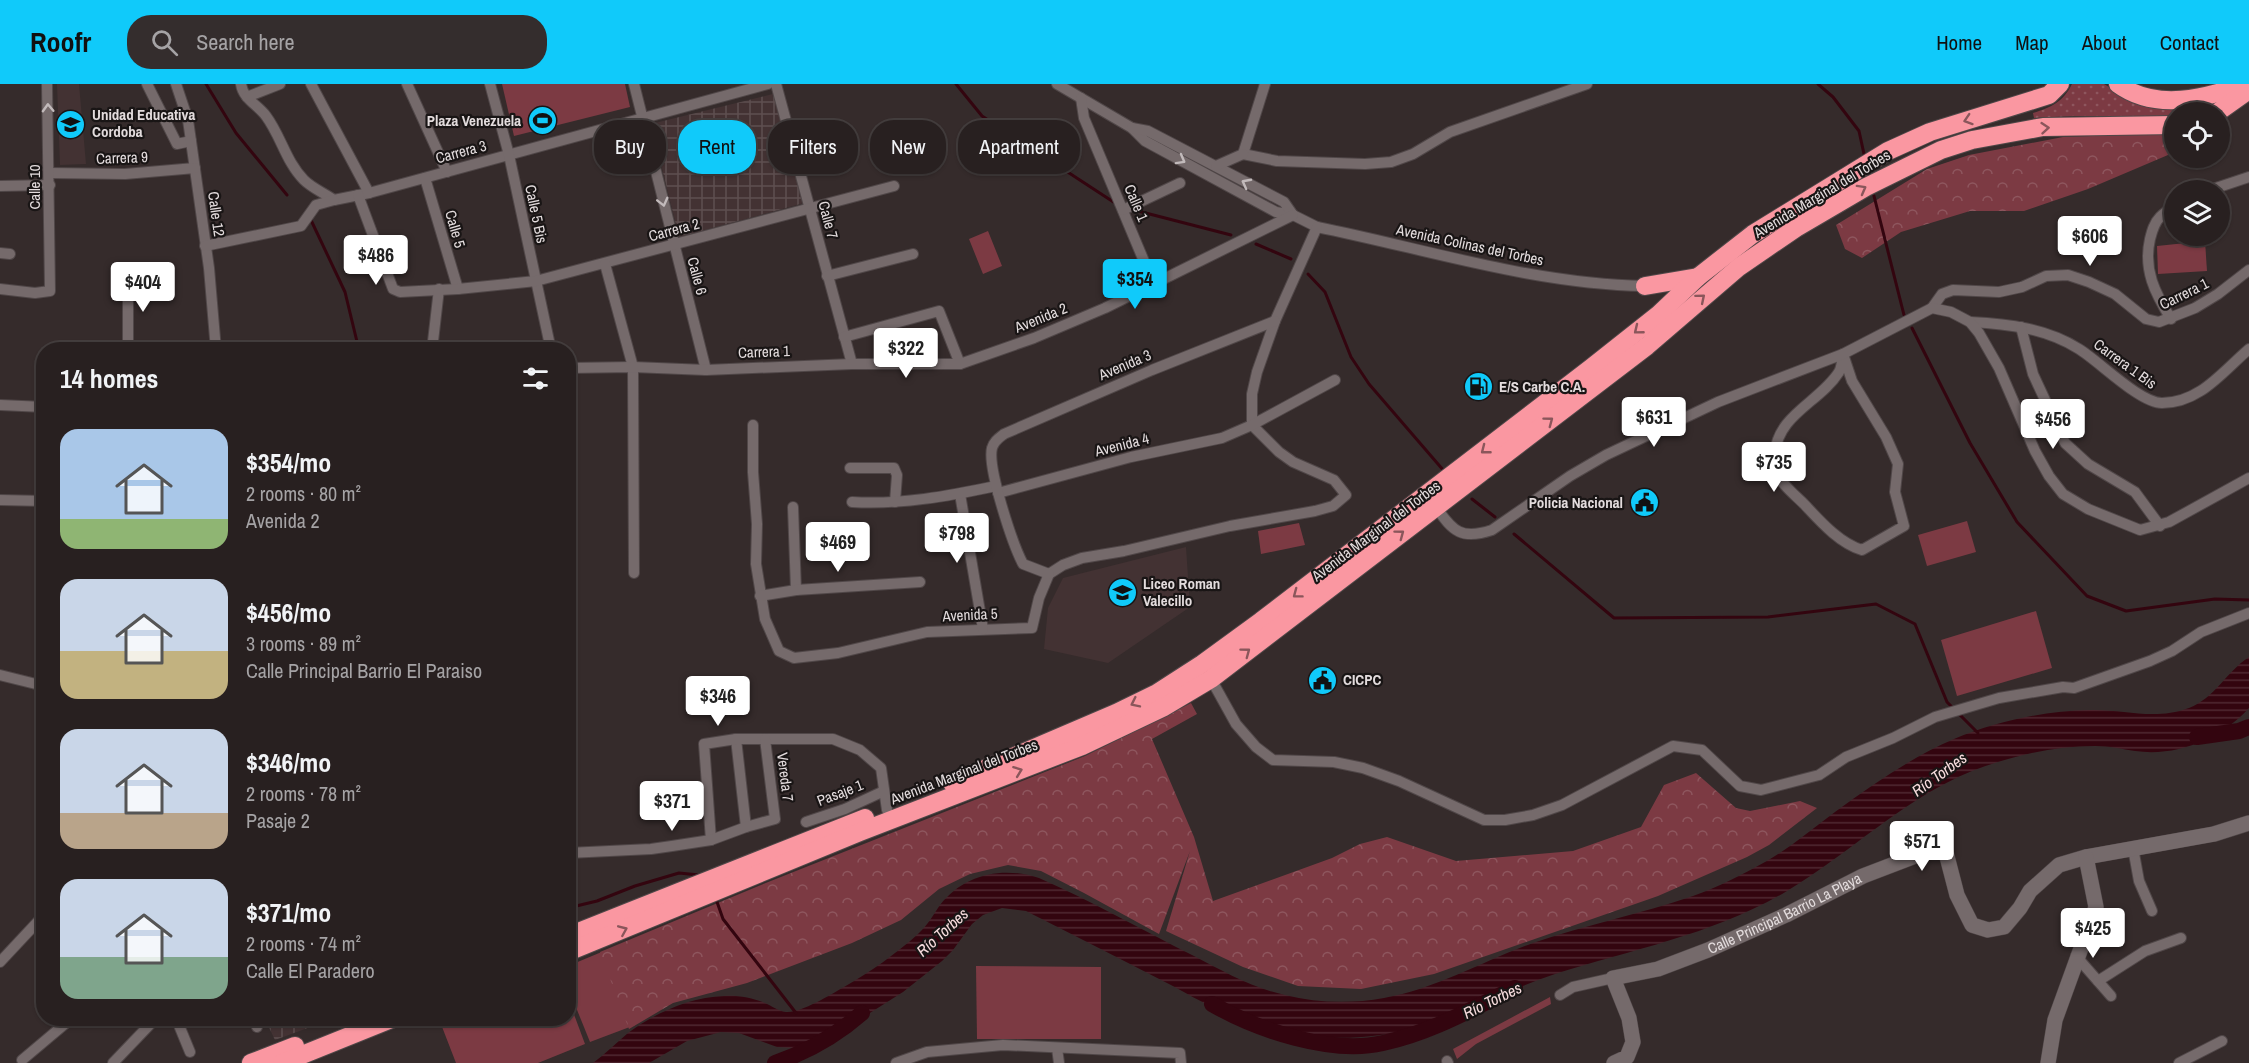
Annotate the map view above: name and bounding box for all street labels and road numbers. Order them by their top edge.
street label: Carrera 3 [433,135,489,168]
street label: Avenida Marginal del Torbes [1749,144,1894,243]
street label: Carrera 9 [96,146,148,169]
street label: Calle 10 [24,164,45,210]
street label: Calle 1 [1119,181,1154,225]
street label: Calle 5 Bis [520,183,553,245]
street label: Calle 12 [203,190,230,238]
street label: Calle 7 [813,199,844,241]
street label: Calle 5 [440,208,471,250]
street label: Carrera 2 [646,213,702,246]
street label: Avenida Colinas del Torbes [1394,218,1546,270]
street label: Calle 6 [682,255,713,297]
street label: Carrera 1 [2156,273,2212,314]
street label: Avenida 2 [1010,297,1070,338]
street label: Carrera 1 Bis [2090,334,2161,394]
street label: Carrera 1 [738,340,790,363]
street label: Avenida 3 [1094,344,1154,385]
street label: Avenida 4 [1092,428,1151,462]
street label: Avenida Marginal del Torbes [1306,475,1444,587]
street label: Avenida 5 [941,603,998,626]
street label: Avenida Marginal del Torbes [886,734,1040,810]
street label: Vereda 7 [772,751,799,803]
street label: Pasaje 1 [814,774,866,811]
street label: Calle Principal Barrio La Playa [1704,867,1865,959]

